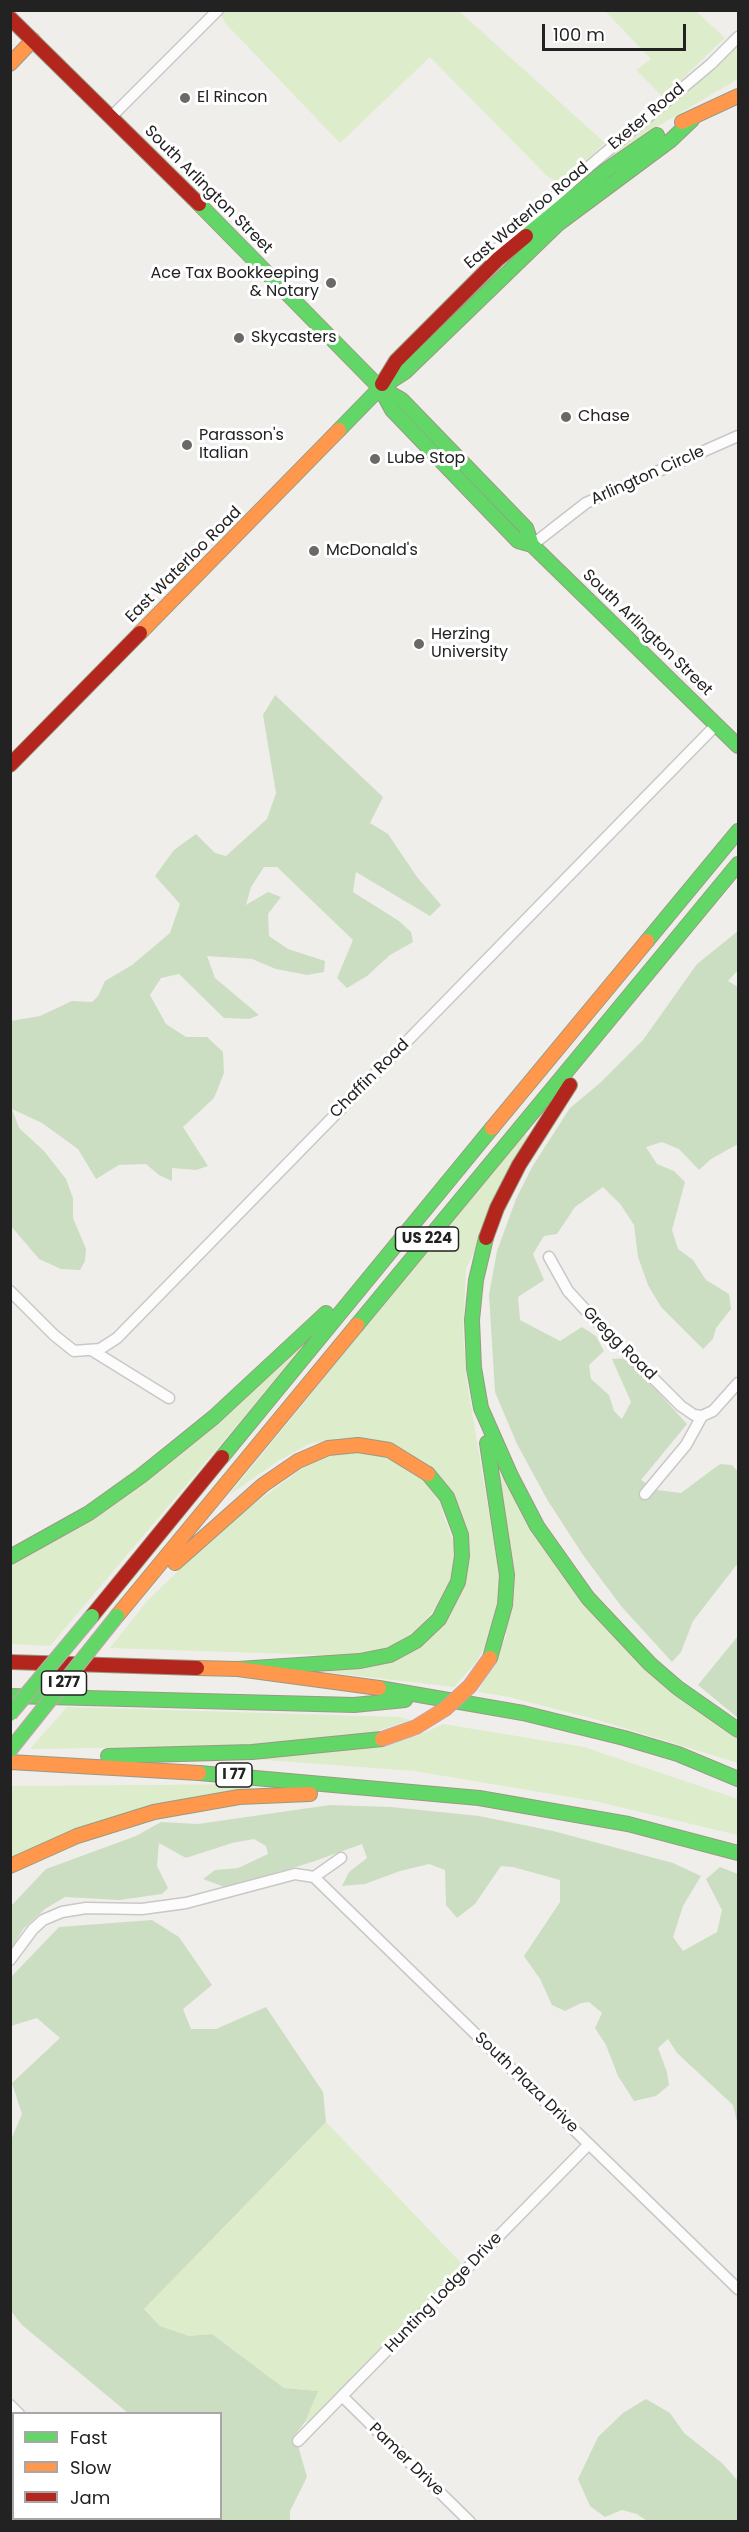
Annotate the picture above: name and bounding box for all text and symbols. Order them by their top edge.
scale bar [545,12,689,50]
text: 100 m [553,22,605,47]
street label: Exeter Road [605,80,689,154]
place label: El Rincon [197,88,268,108]
marker: El Rincon [178,91,192,105]
street label: South Arlington Street [140,122,276,258]
street label: East Waterloo Road [461,159,593,273]
place label: Ace Tax Bookkeeping & Notary [150,264,319,302]
marker: Ace Tax Bookkeeping & Notary [324,276,338,290]
place label: Skycasters [251,328,337,348]
marker: Skycasters [232,331,246,345]
place label: Chase [578,407,630,427]
marker: Chase [559,410,573,424]
place label: Parasson's Italian [199,426,284,464]
marker: Parasson's Italian [180,438,194,452]
street label: Arlington Circle [588,442,708,510]
place label: Lube Stop [387,449,465,469]
marker: Lube Stop [368,452,382,466]
street label: East Waterloo Road [122,503,246,627]
place label: McDonald's [326,541,418,561]
marker: McDonald's [307,544,321,558]
street label: South Arlington Street [578,566,716,700]
place label: Herzing University [431,625,508,663]
marker: Herzing University [412,637,426,651]
street label: Chaffin Road [326,1035,414,1123]
road number: US 224 [396,1227,458,1251]
street label: Gregg Road [578,1303,660,1385]
road number: I 277 [42,1671,86,1695]
road number: I 77 [216,1763,252,1787]
street label: South Plaza Drive [470,2029,582,2137]
street label: Hunting Lodge Drive [382,2229,506,2357]
legend [12,2412,222,2520]
street label: Pamer Drive [365,2419,447,2501]
text: Fast [70,2425,107,2450]
text: Slow [70,2455,111,2480]
text: Jam [70,2485,110,2510]

